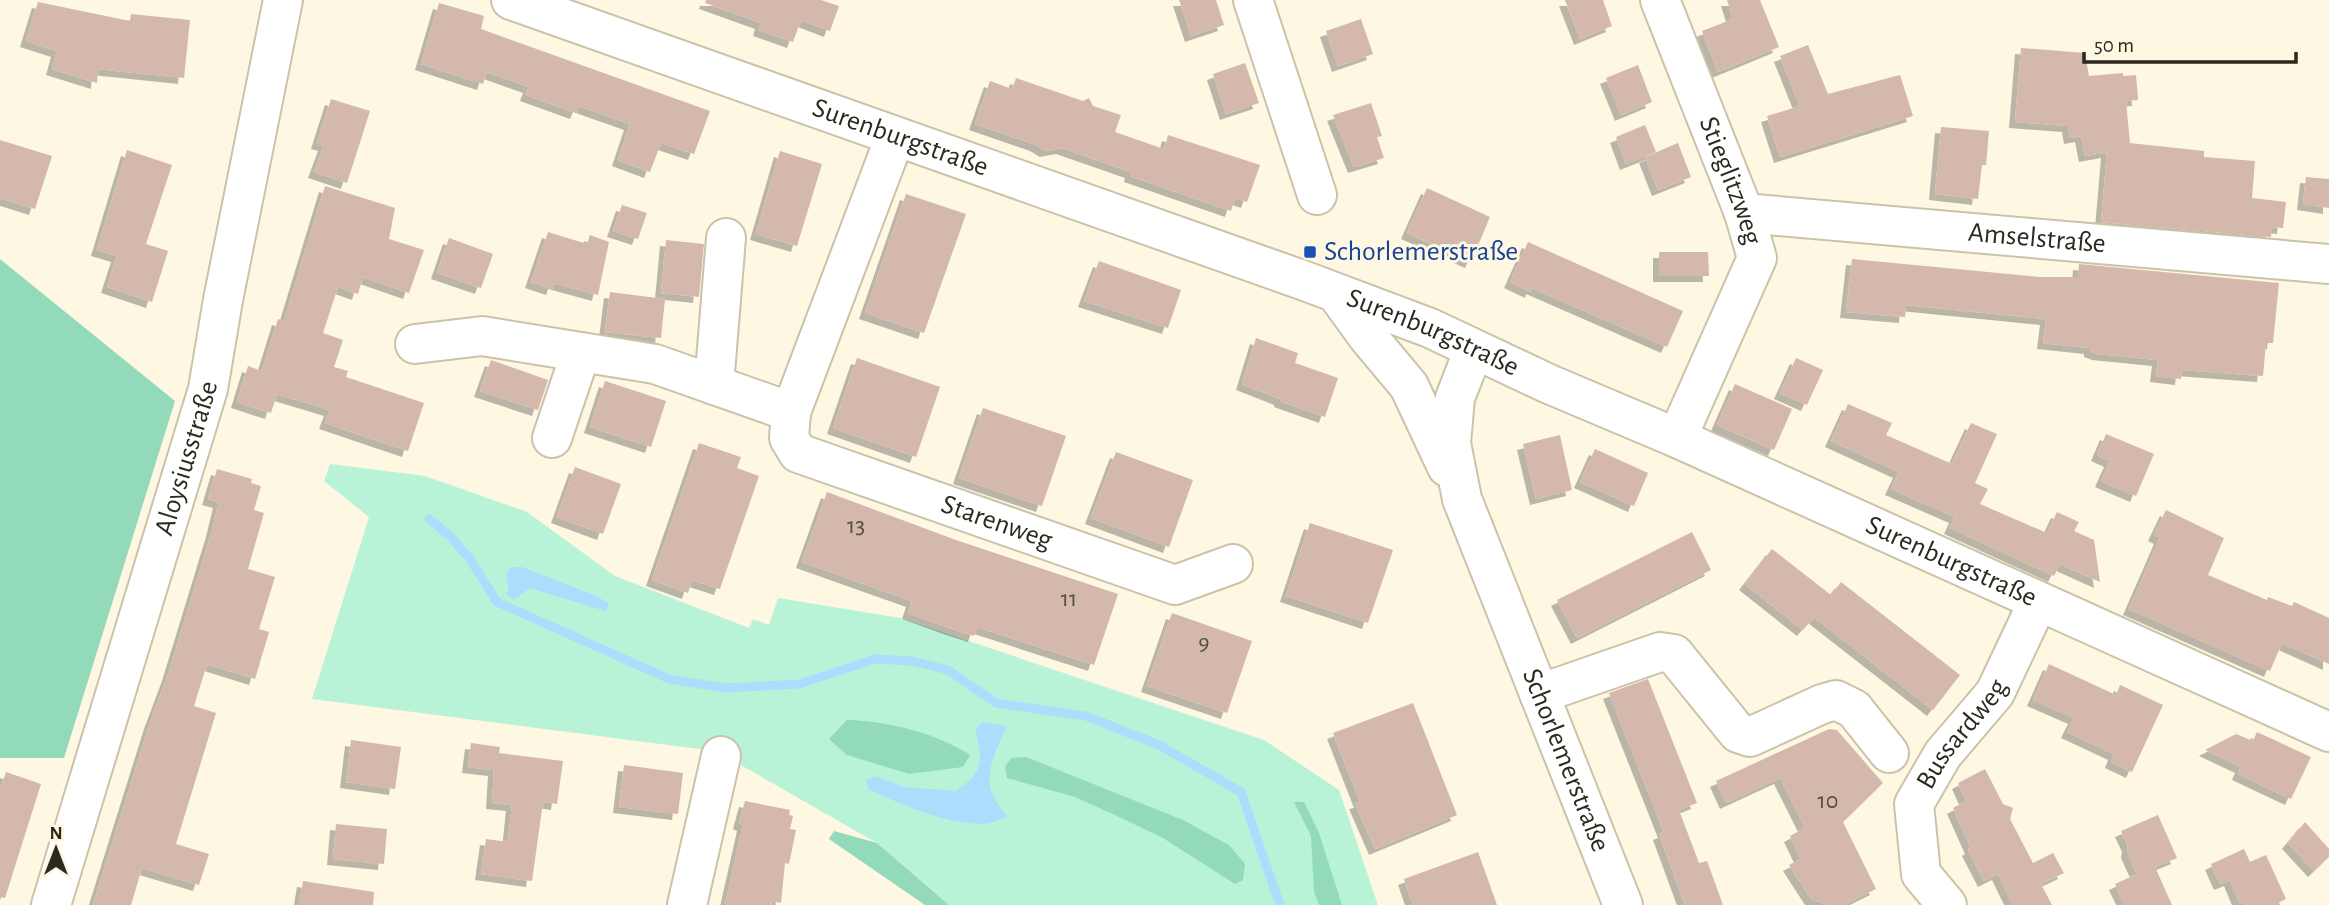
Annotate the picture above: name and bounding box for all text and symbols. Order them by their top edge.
scale bar [2084,21,2296,65]
text: 50 m [2094,35,2134,56]
street label: Surenburgstraße [809,94,992,182]
street label: Stieglitzweg [1694,113,1766,248]
street label: Amselstraße [1967,219,2107,258]
place label: Schorlemerstraße [1324,238,1518,266]
marker: Schorlemerstraße [1302,244,1318,260]
street label: Surenburgstraße [1343,284,1523,382]
street label: Aloysiusstraße [150,379,223,539]
street label: Starenweg [937,490,1056,555]
street label: Surenburgstraße [1861,511,2041,612]
house number: 13 [847,514,865,538]
house number: 11 [1061,587,1077,611]
house number: 9 [1198,631,1210,655]
street label: Schorlemerstraße [1517,665,1614,856]
street label: Bussardweg [1912,675,2013,794]
house number: 10 [1818,789,1838,813]
north arrow [21,814,91,884]
text: N [49,824,63,843]

